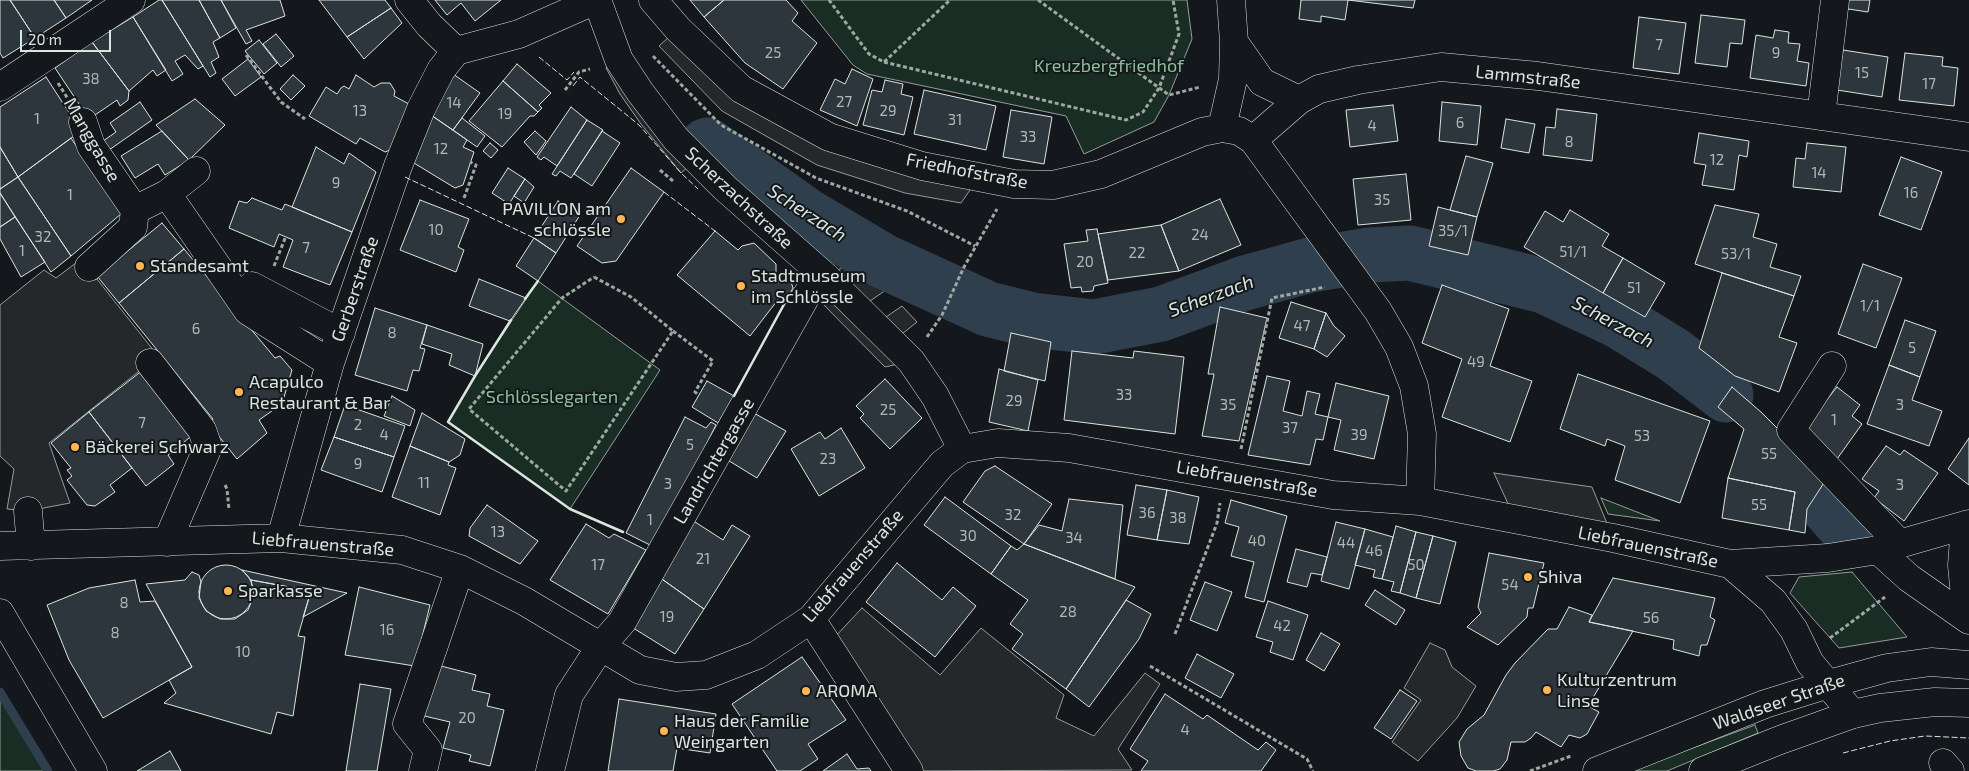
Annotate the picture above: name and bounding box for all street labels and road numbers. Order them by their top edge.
street label: Lammstraße [1474,61,1582,93]
street label: Manggasse [59,94,125,186]
street label: Scherzachstraße [681,143,797,253]
street label: Friedhofstraße [904,149,1030,193]
street label: Gerberstraße [327,233,383,345]
street label: Landrichtergasse [669,394,759,528]
street label: Liebfrauenstraße [1175,456,1319,502]
street label: Liebfrauenstraße [798,505,908,627]
street label: Liebfrauenstraße [1576,522,1720,572]
street label: Liebfrauenstraße [251,527,395,561]
street label: Waldseer Straße [1710,669,1848,735]

